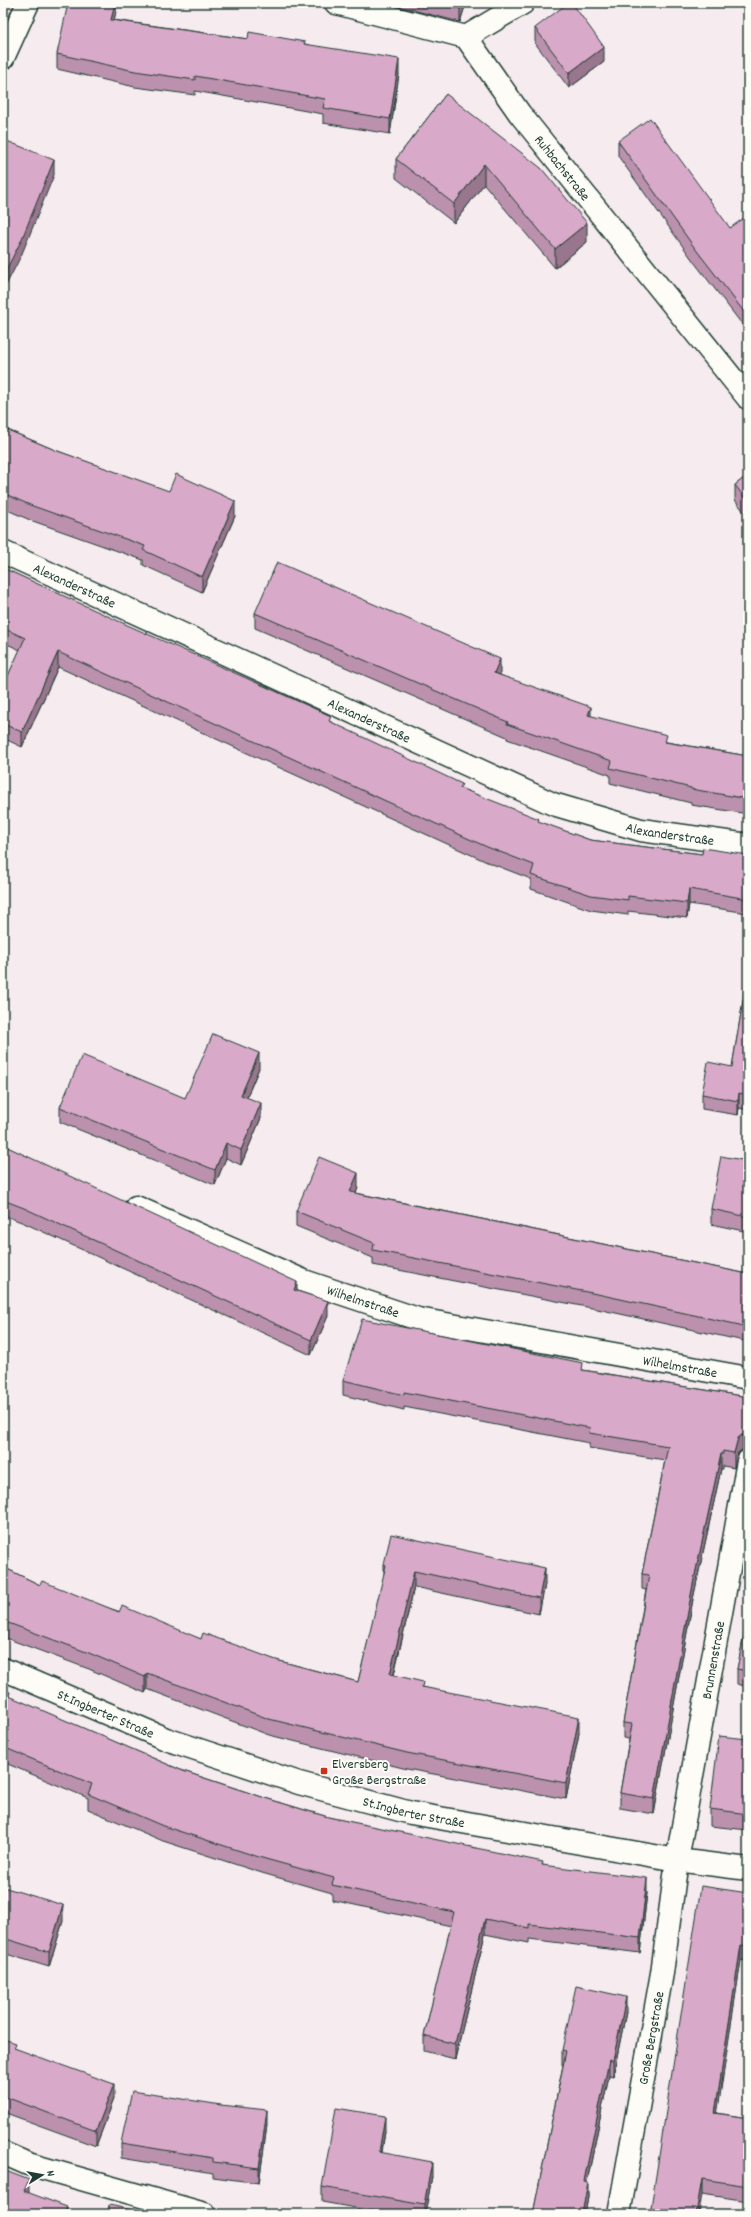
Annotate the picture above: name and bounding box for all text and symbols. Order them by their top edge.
street label: Ruhbachstraße [529,131,594,206]
street label: Alexanderstraße [29,559,119,614]
street label: Alexanderstraße [324,694,413,749]
street label: Alexanderstraße [623,818,715,852]
street label: Wilhelmstraße [324,1281,401,1324]
street label: Wilhelmstraße [641,1351,719,1384]
street label: Brunnenstraße [698,1620,731,1701]
street label: St.Ingberter Straße [53,1685,157,1745]
place label: Elversberg Große Bergstraße [332,1755,426,1791]
marker: Elversberg Große Bergstraße [319,1766,329,1776]
street label: St.Ingberter Straße [360,1793,466,1834]
street label: Große Bergstraße [634,1990,671,2086]
north arrow [22,2155,62,2195]
text: N [41,2169,58,2178]

